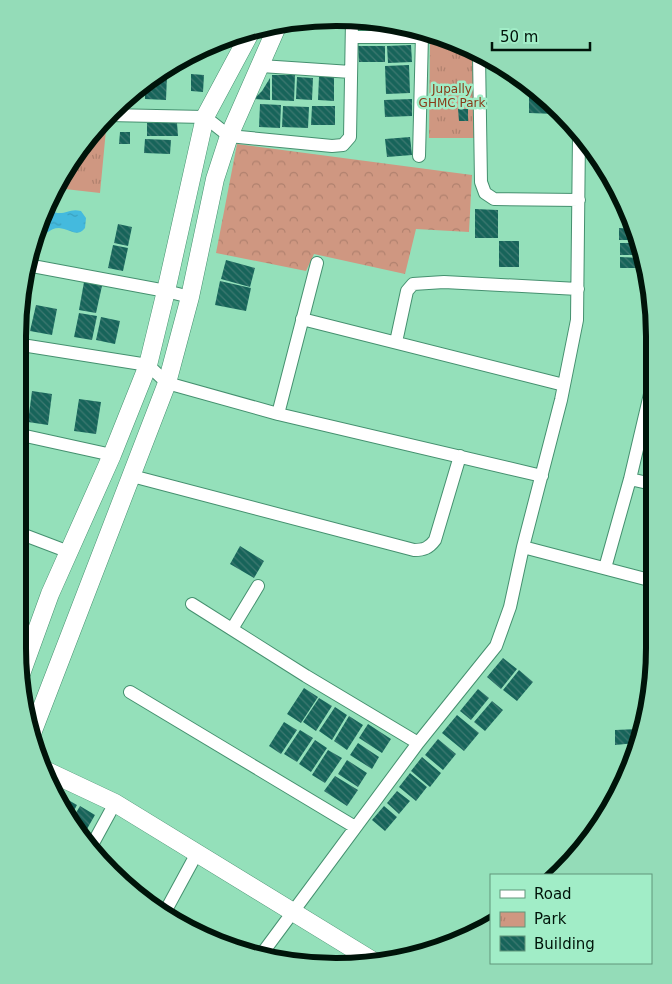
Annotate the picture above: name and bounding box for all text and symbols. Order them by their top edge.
scale bar [492,20,590,52]
text: 50 m [500,28,538,46]
park label: Jupally GHMC Park [419,82,485,110]
legend [490,874,652,964]
text: Road [534,885,572,903]
text: Park [534,910,567,928]
text: Building [534,935,595,953]

